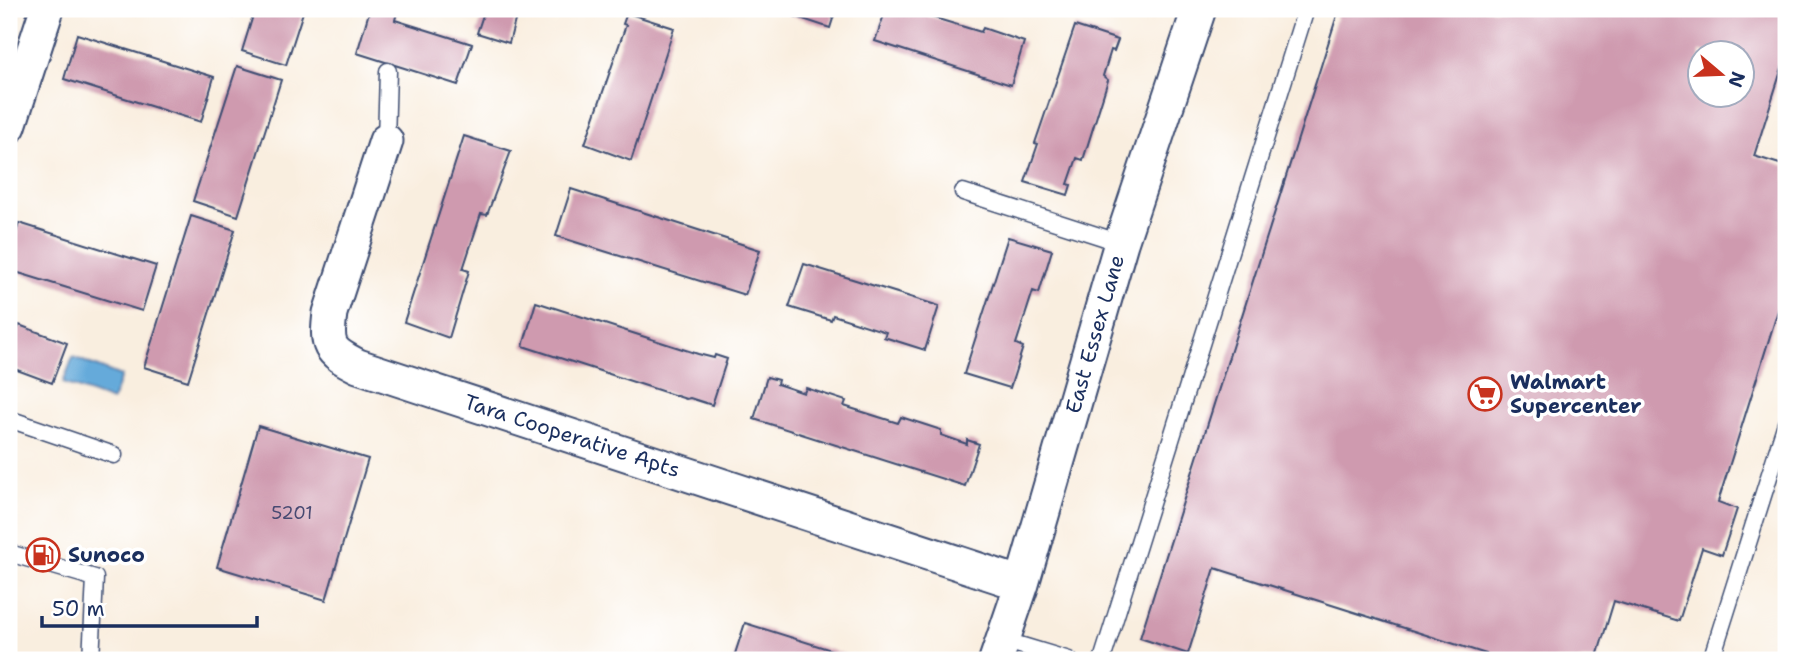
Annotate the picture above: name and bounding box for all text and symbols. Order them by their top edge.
north arrow [1686,38,1756,108]
text: N [1722,68,1751,91]
street label: East Essex Lane [1059,251,1131,417]
place label: Walmart Supercenter [1510,368,1641,420]
supermarket icon: Walmart Supercenter [1466,375,1504,413]
street label: Tara Cooperative Apts [460,388,684,484]
house number: 5201 [271,501,313,525]
fuel station icon: Sunoco [24,536,62,574]
place label: Sunoco [68,541,145,569]
scale bar [42,585,257,629]
text: 50 m [52,595,105,623]

